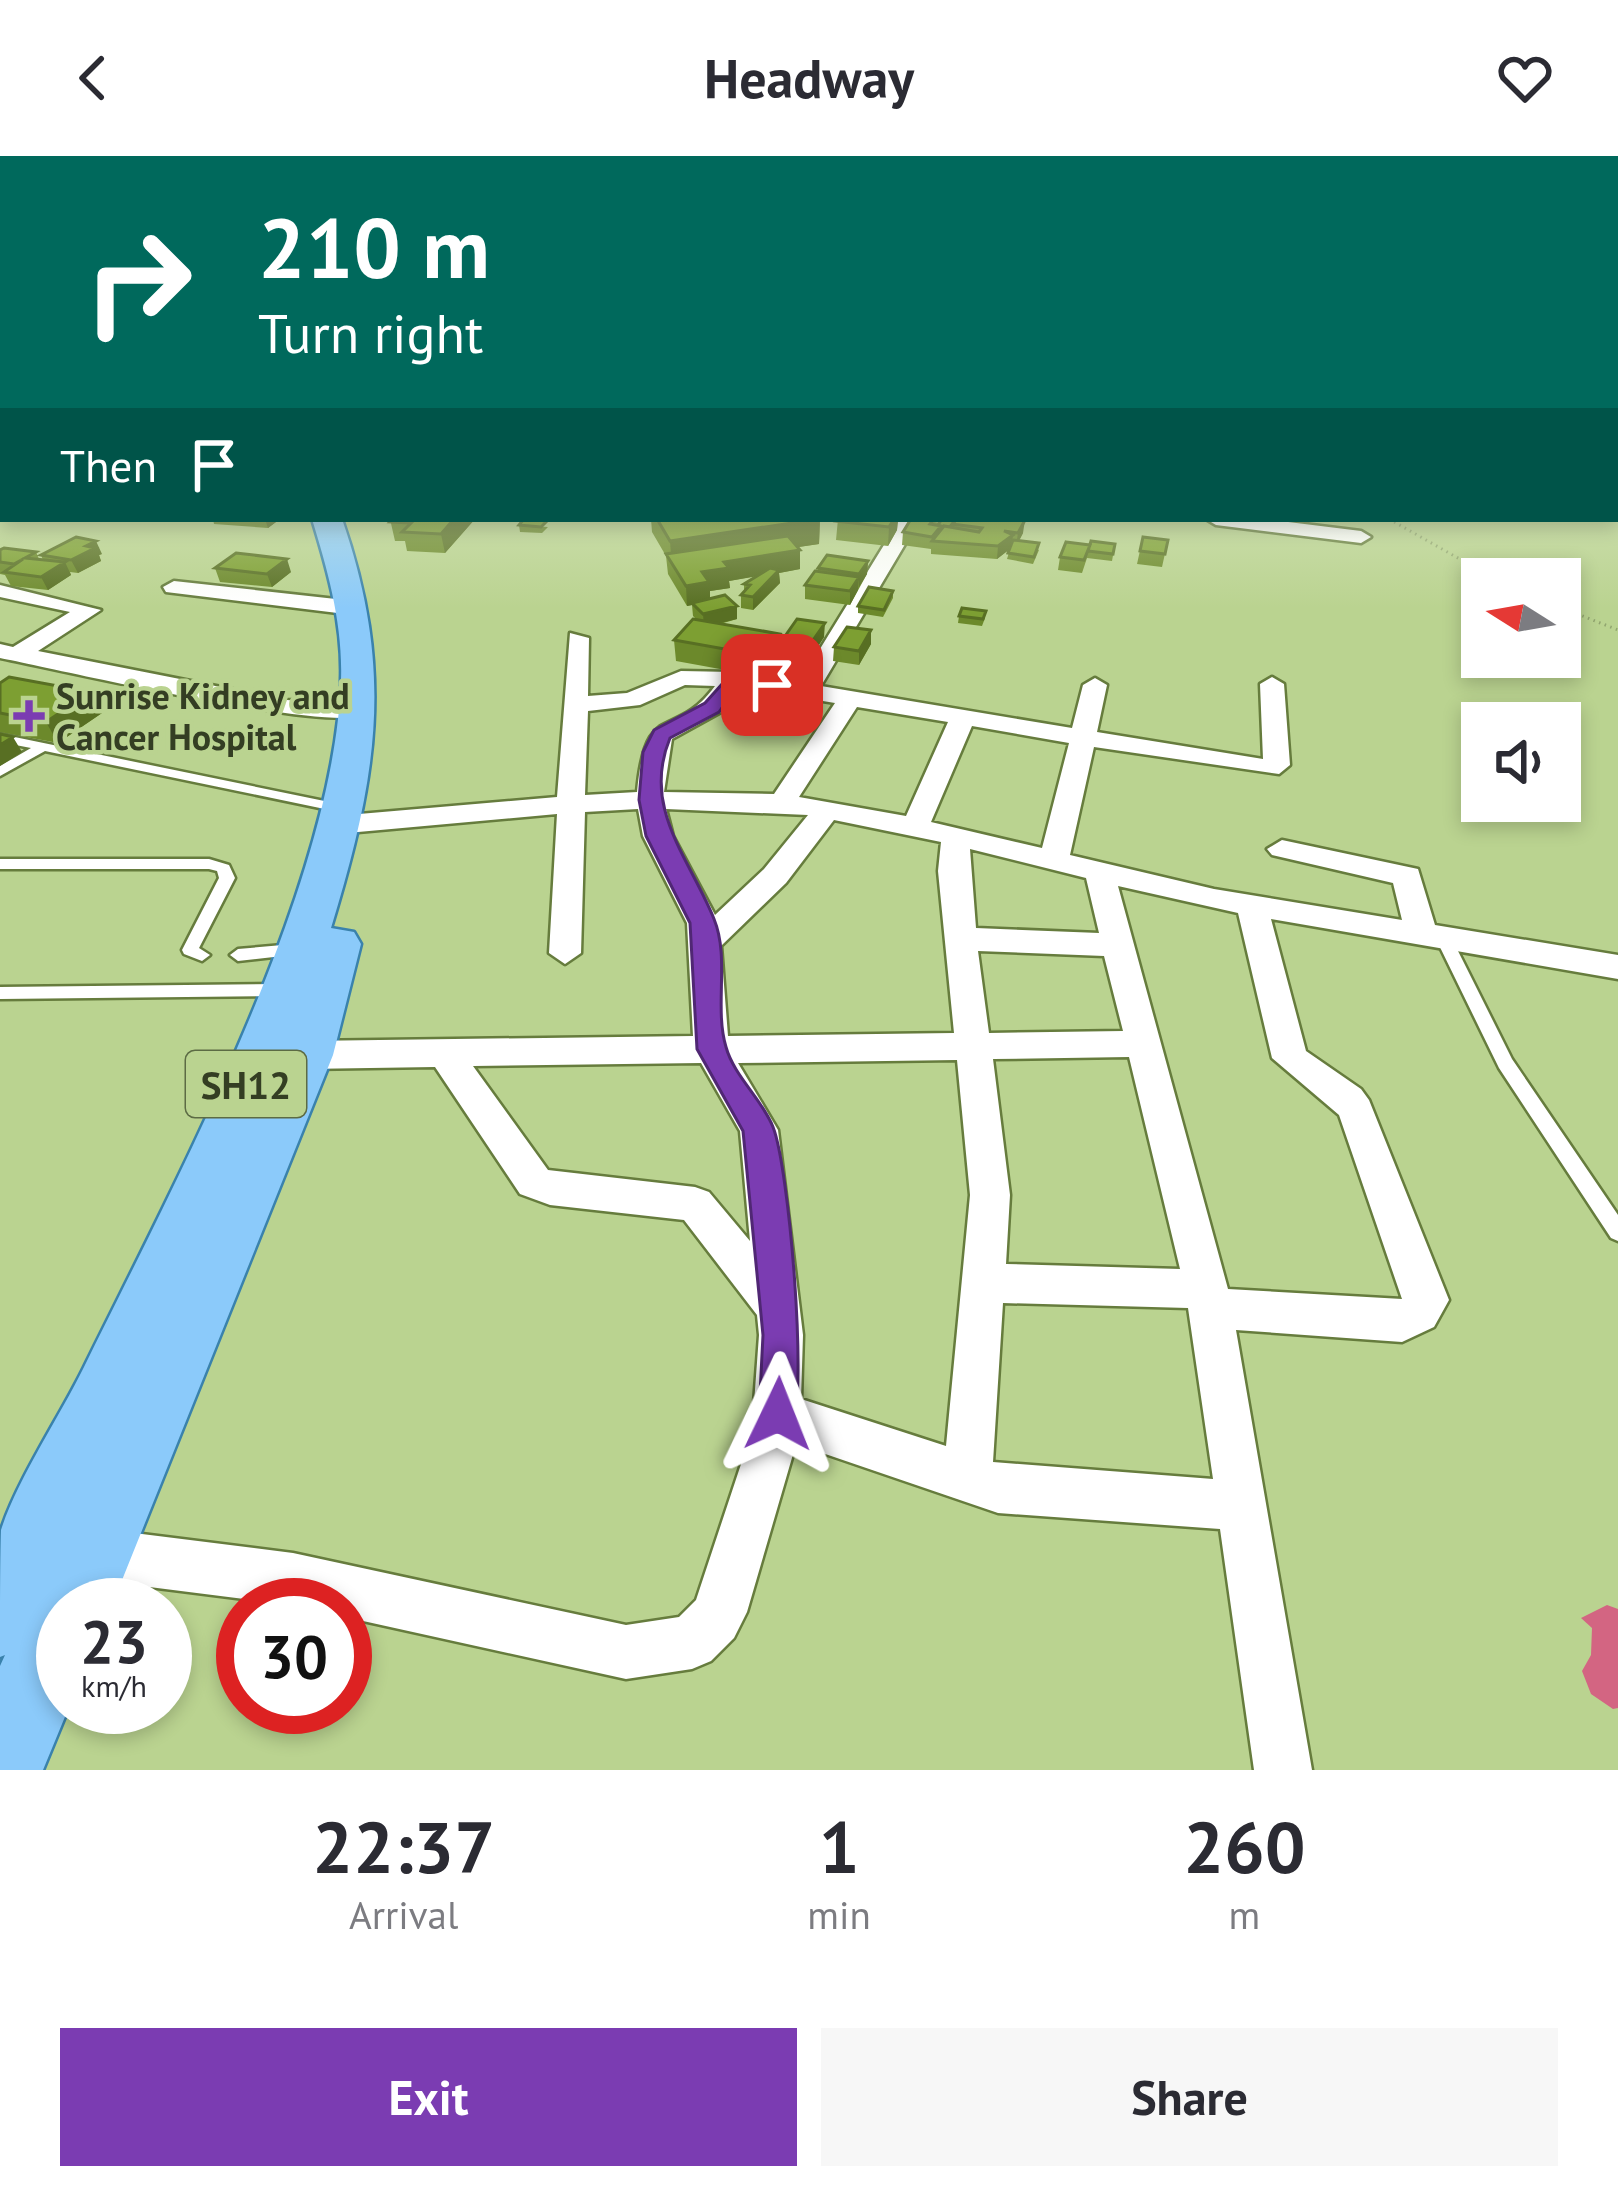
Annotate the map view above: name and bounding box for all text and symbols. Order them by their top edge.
text: Headway [704,43,914,113]
icon: back [60,45,126,111]
icon: heart [1492,45,1558,111]
text: 210 m [258,192,490,301]
icon: right [60,204,216,360]
text: Turn right [258,298,483,368]
icon: arrive [181,432,247,498]
text: Then [60,436,157,494]
north arrow [1461,558,1581,678]
map controls [1461,558,1581,822]
pin [721,634,823,736]
icon: arrive [739,652,805,718]
place label: Sunrise Kidney and Cancer Hospital [56,672,350,760]
marker: Sunrise Kidney and Cancer Hospital [13,700,45,732]
button: sound [1461,702,1581,822]
road number: SH12 [186,1051,306,1117]
position arrow [715,1351,841,1477]
speed limit sign: 30 [216,1578,372,1734]
text: 23 [80,1602,148,1680]
text: km/h [81,1666,147,1705]
text: 22:37 [312,1800,495,1893]
text: 1 [819,1800,860,1893]
text: 260 [1183,1800,1306,1893]
text: Arrival [349,1889,458,1940]
text: min [807,1889,871,1940]
text: m [1229,1889,1260,1940]
button: Exit [60,2028,797,2166]
button: Share [821,2028,1558,2166]

